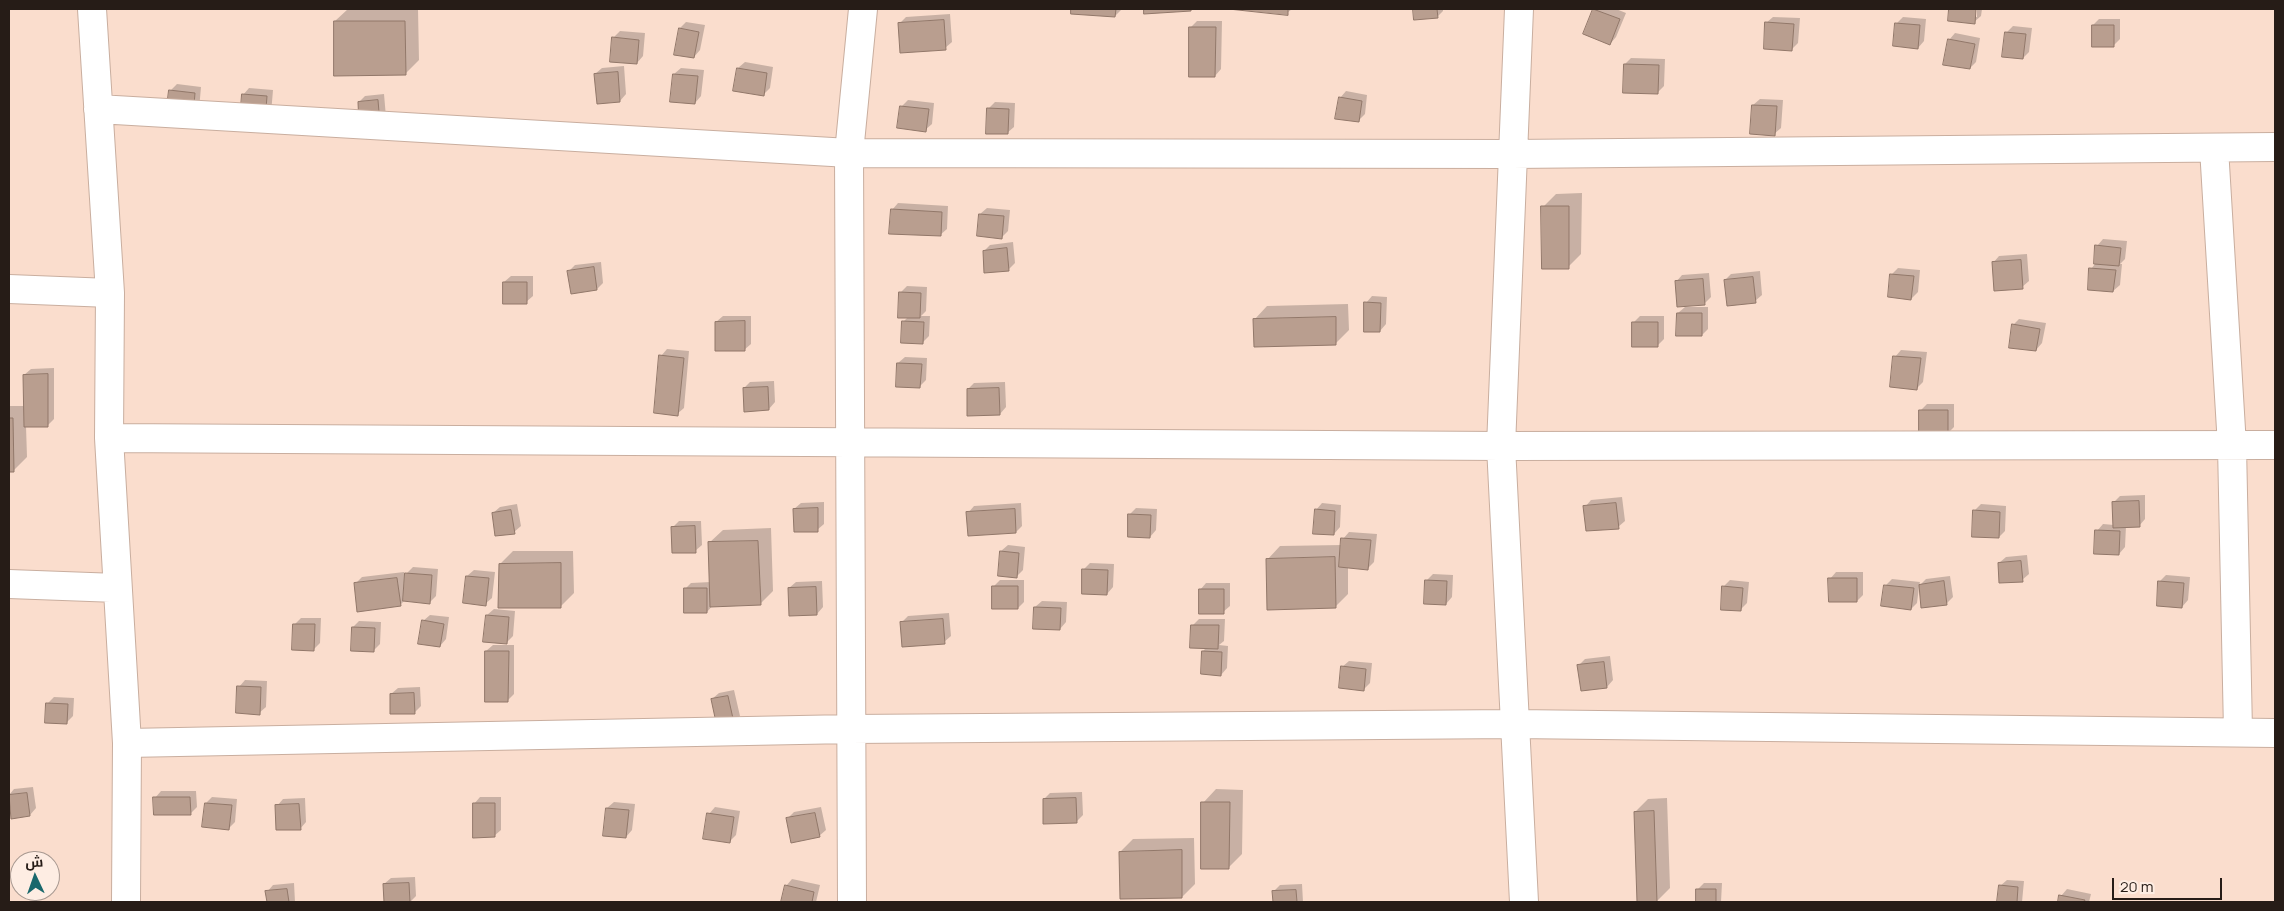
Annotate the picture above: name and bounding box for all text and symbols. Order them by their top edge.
north arrow [10,851,60,901]
text: ش [25,852,44,871]
scale bar [2114,868,2224,900]
text: 20 m [2120,876,2153,897]

